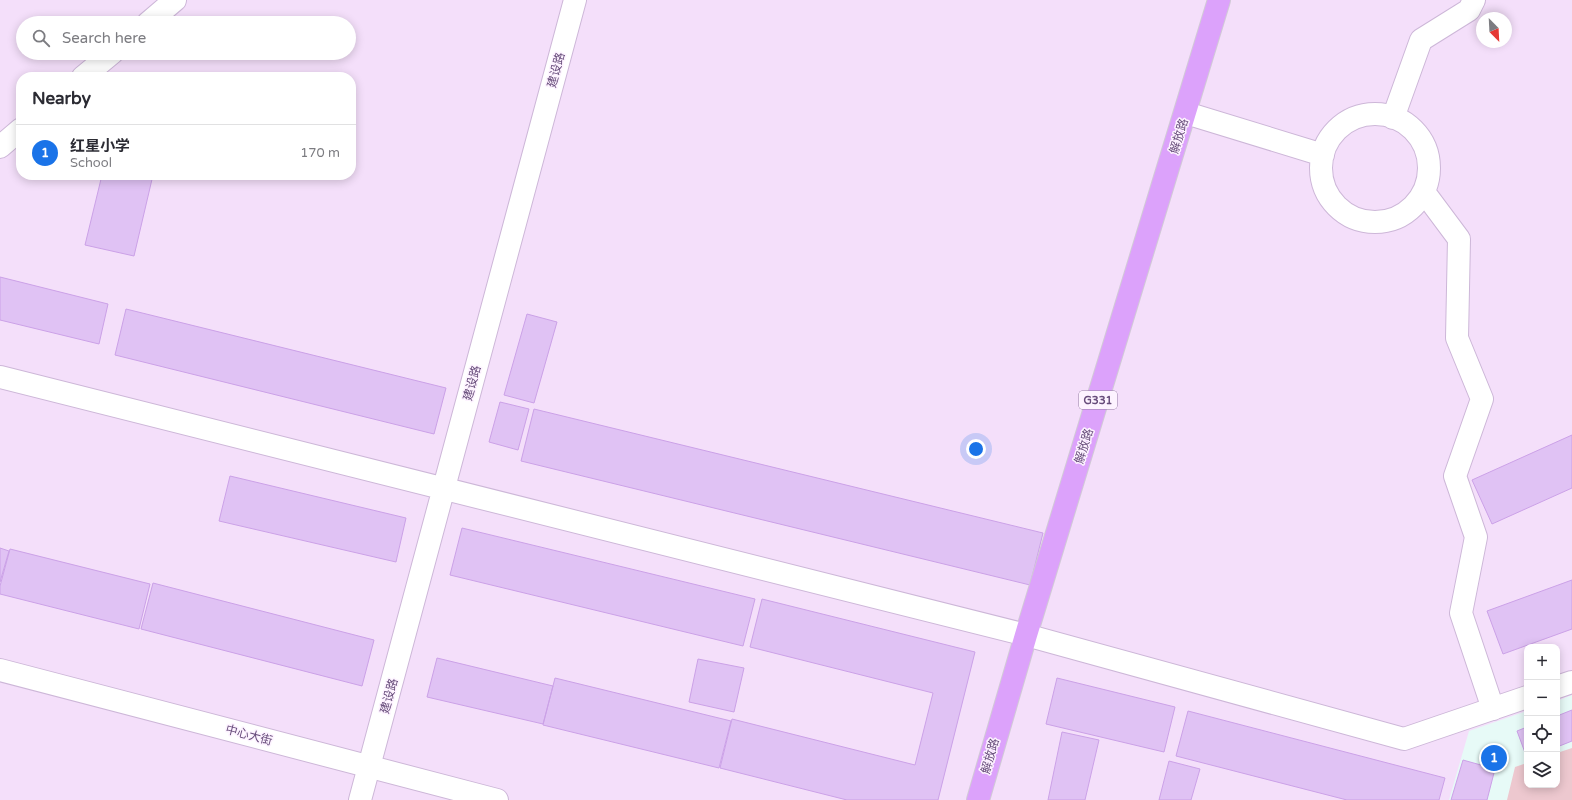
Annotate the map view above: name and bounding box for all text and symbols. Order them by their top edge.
north arrow [1476,12,1512,48]
search box [16,16,356,60]
icon: search [30,27,52,49]
text: Search here [62,29,146,47]
street label: 建设路 [545,51,567,89]
text: Nearby [32,88,91,109]
street label: 解放路 [1167,117,1191,155]
text: 红星小学 [70,137,130,155]
text: 1 [41,145,49,161]
text: 170 m [300,145,340,161]
text: School [70,155,112,171]
street label: 建设路 [461,364,483,402]
road number: G331 [1079,391,1117,409]
street label: 解放路 [1072,427,1096,465]
your location [966,439,986,459]
map controls [1524,644,1560,788]
button: + [1524,644,1560,680]
street label: 建设路 [378,677,400,715]
button: − [1524,680,1560,716]
button: locate [1524,716,1560,752]
street label: 中心大街 [224,722,274,748]
street label: 解放路 [978,737,1002,775]
pin: 1 [1481,743,1507,773]
button: layers [1524,752,1560,788]

